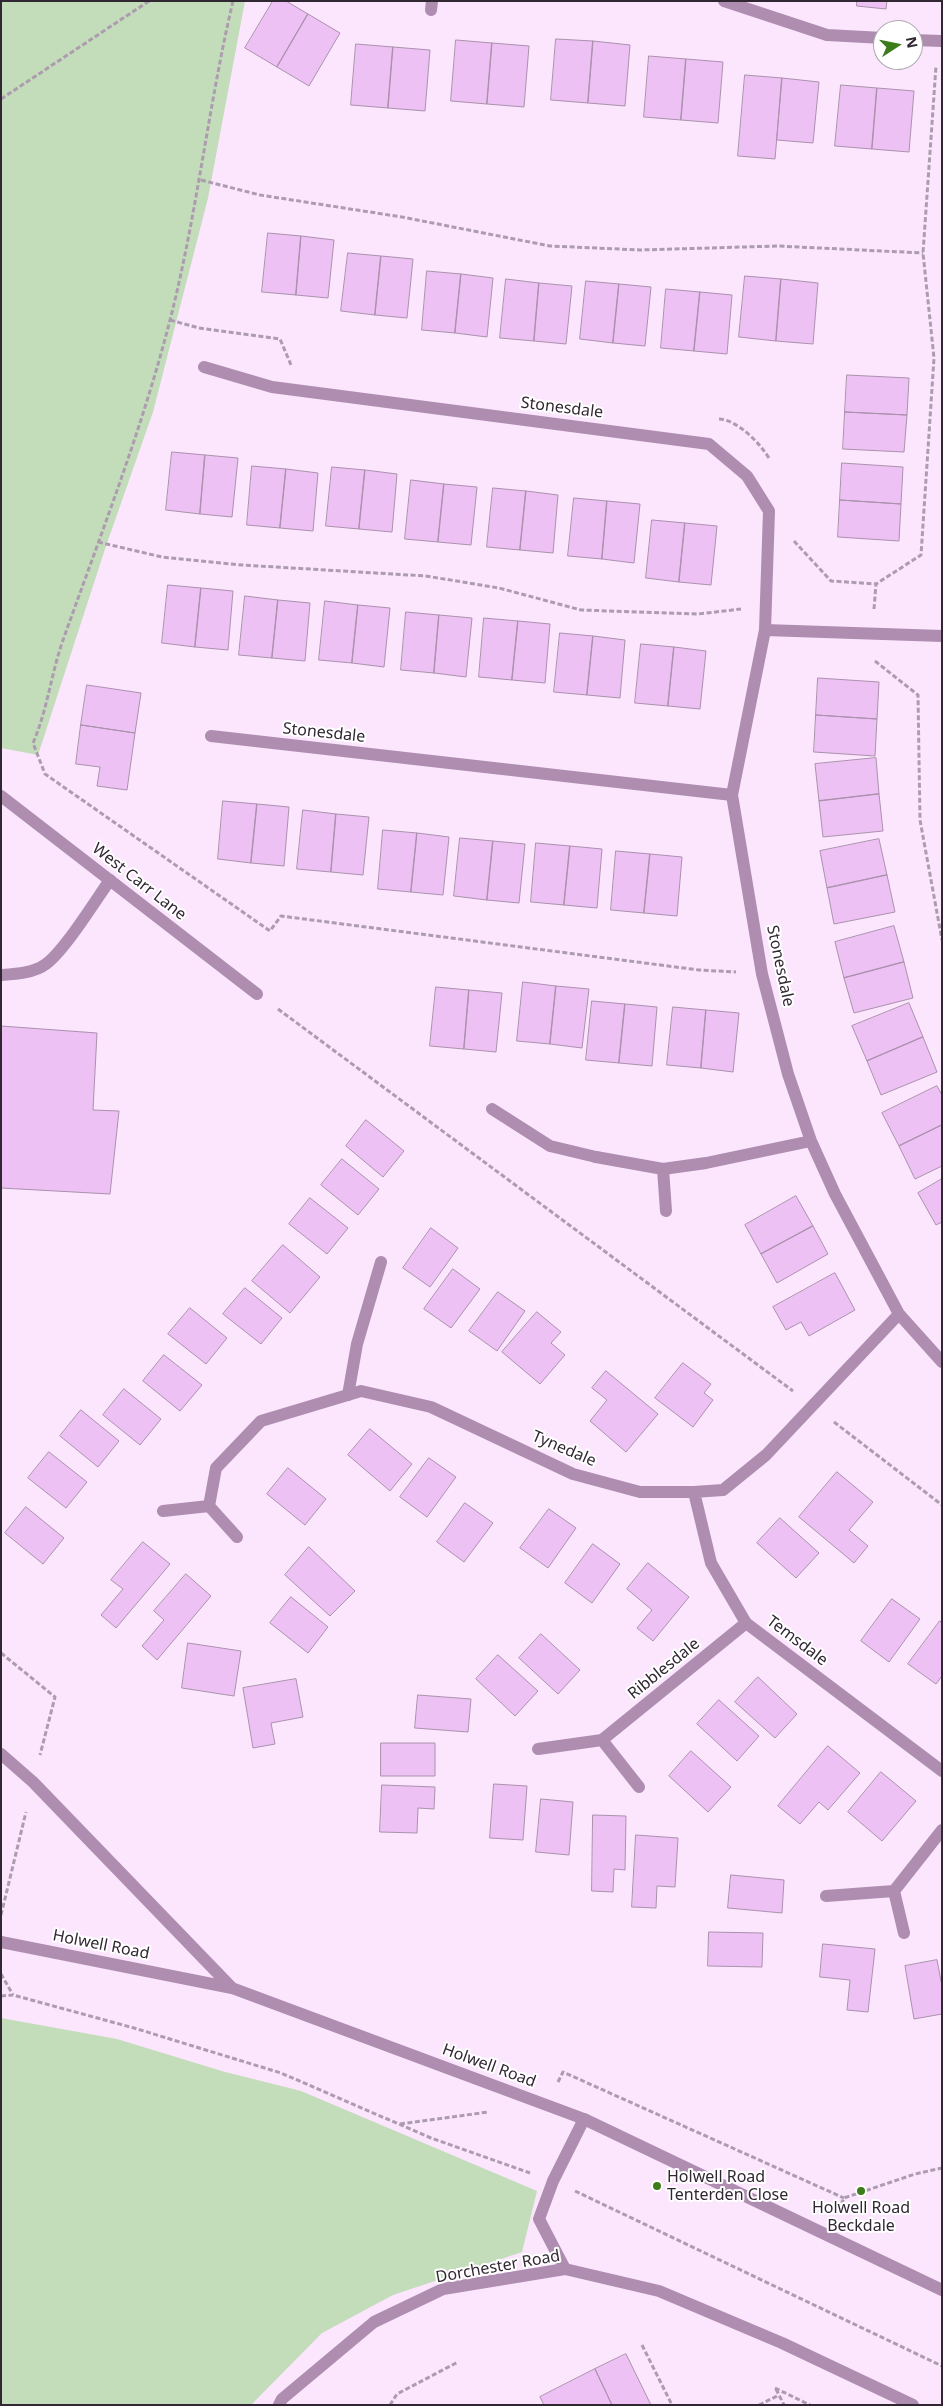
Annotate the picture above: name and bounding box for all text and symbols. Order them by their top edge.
north arrow [873,20,923,70]
text: N [902,35,923,50]
street label: Stonesdale [520,393,604,423]
street label: Stonesdale [282,719,366,747]
street label: West Carr Lane [88,839,190,925]
street label: Stonesdale [762,924,798,1008]
street label: Tynedale [529,1427,599,1471]
street label: Temsdale [763,1612,831,1670]
street label: Ribblesdale [624,1634,704,1704]
street label: Holwell Road [51,1926,151,1964]
street label: Holwell Road [440,2040,538,2092]
place label: Holwell Road Tenterden Close [667,2167,788,2205]
marker: Holwell Road Tenterden Close [651,2180,663,2192]
marker: Holwell Road Beckdale [855,2185,867,2197]
place label: Holwell Road Beckdale [812,2198,910,2236]
street label: Dorchester Road [434,2247,562,2287]

